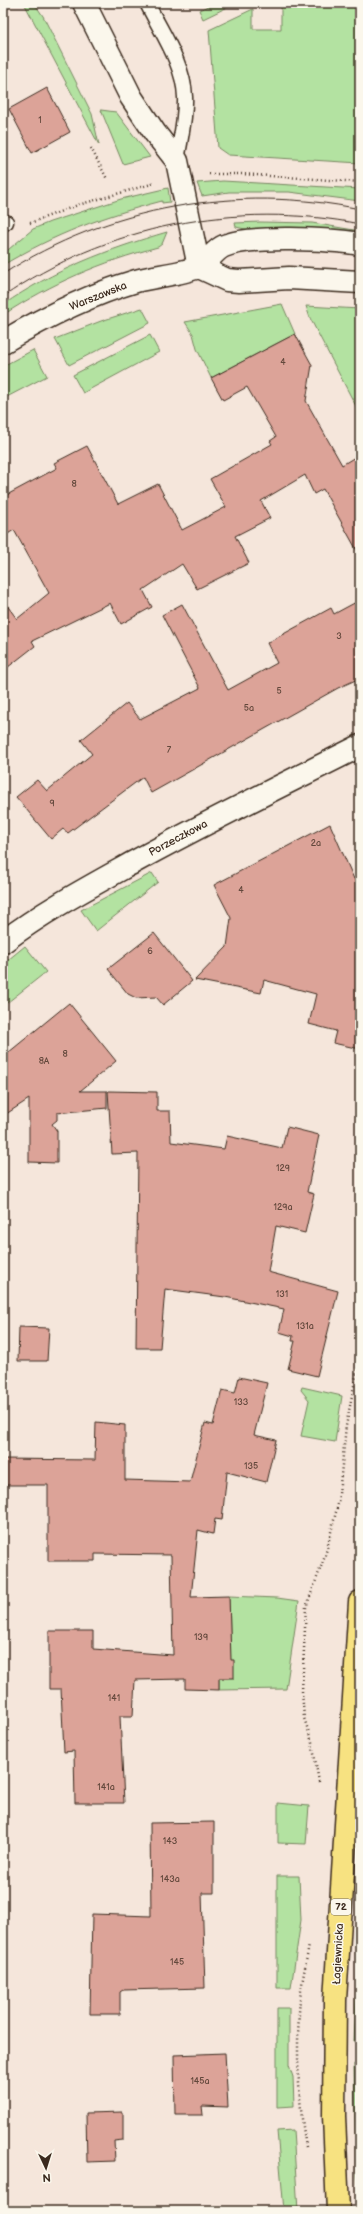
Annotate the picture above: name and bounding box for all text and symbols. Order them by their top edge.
house number: 1 [38,115,42,126]
street label: Warszawska [67,279,129,313]
house number: 4 [280,357,286,368]
house number: 8 [71,479,77,490]
house number: 3 [336,631,342,642]
house number: 5 [276,686,282,697]
house number: 5a [244,703,254,714]
house number: 7 [167,745,172,756]
house number: 9 [49,798,55,809]
street label: Porzeczkowa [146,817,210,859]
house number: 2a [311,838,321,849]
house number: 4 [238,885,244,896]
house number: 6 [147,946,153,957]
house number: 8 [62,1049,68,1060]
house number: 8A [39,1056,50,1067]
house number: 129 [276,1163,290,1174]
house number: 129a [273,1202,293,1213]
house number: 131 [276,1289,288,1300]
house number: 131a [296,1321,314,1332]
house number: 133 [234,1397,249,1408]
house number: 135 [244,1461,258,1472]
house number: 139 [194,1632,208,1643]
house number: 141 [108,1693,120,1704]
house number: 141a [97,1782,115,1793]
house number: 143 [163,1836,178,1847]
house number: 143a [160,1874,180,1885]
road number: 72 [331,1899,351,1915]
street label: Łagiewnicka [330,1923,346,1985]
house number: 145 [170,1957,184,1968]
house number: 145a [190,2076,210,2087]
north arrow [26,2148,66,2188]
text: N [42,2171,51,2184]

